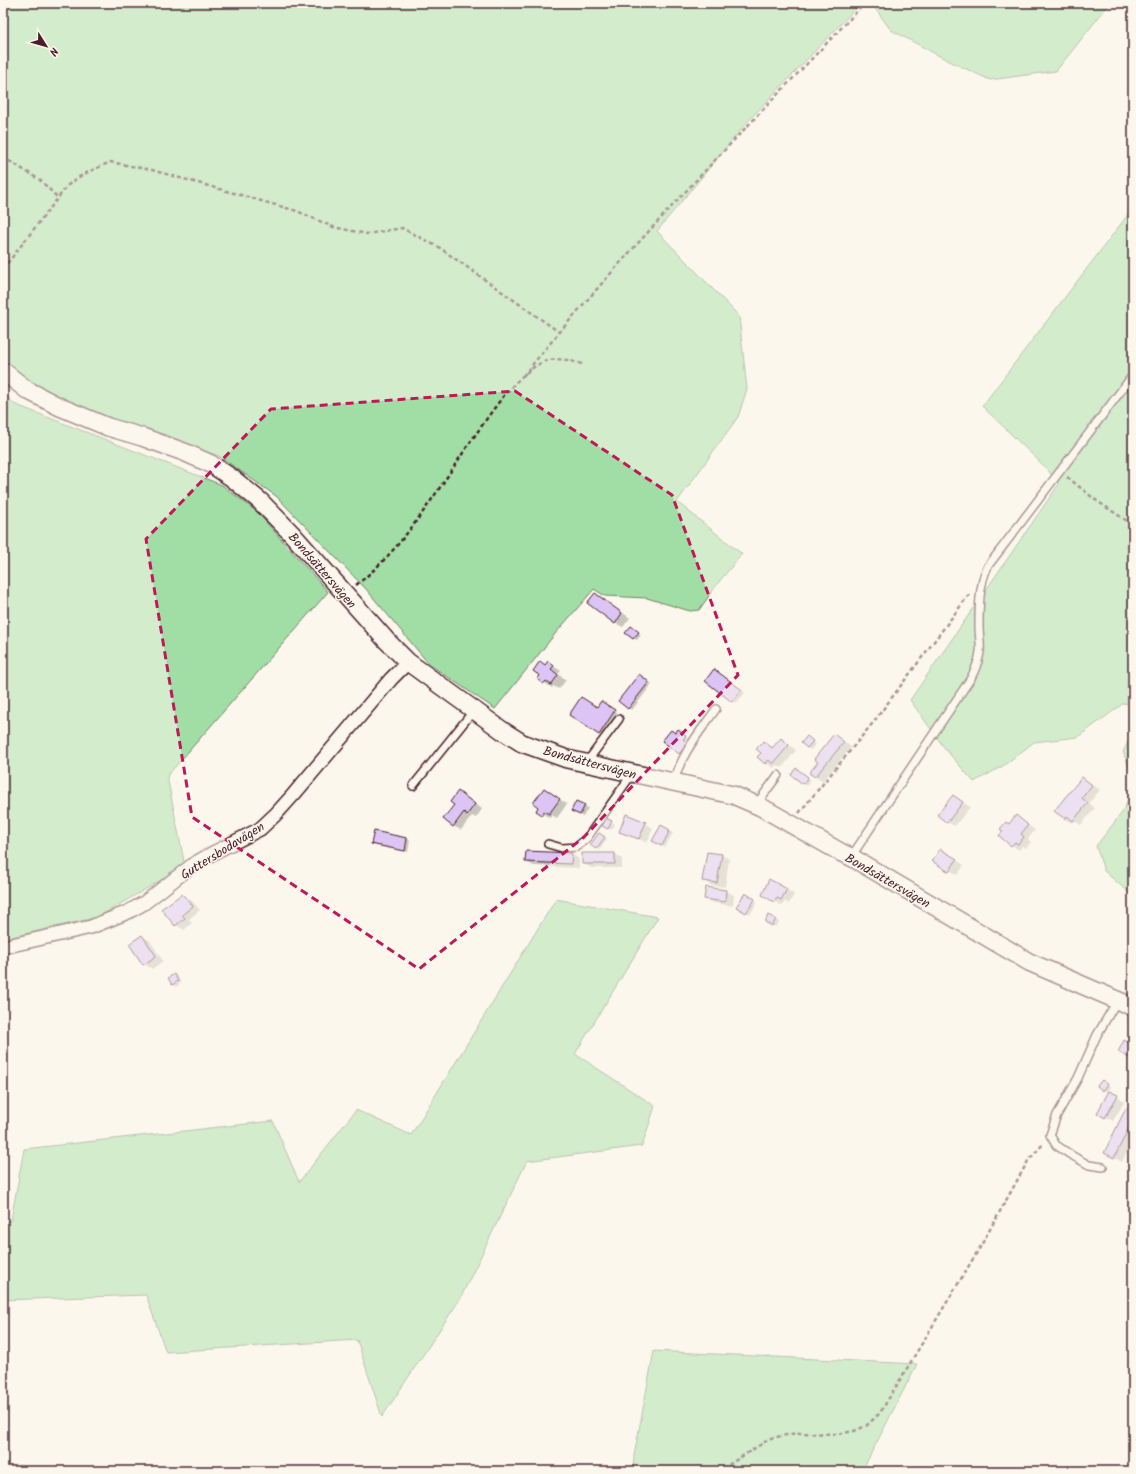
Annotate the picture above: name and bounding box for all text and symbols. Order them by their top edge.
north arrow [26,26,66,66]
text: N [44,43,62,60]
street label: Bondsättersvägen [283,528,361,614]
street label: Bondsättersvägen [541,741,639,786]
street label: Guttersbodavägen [177,817,269,886]
street label: Bondsättersvägen [841,848,934,914]

